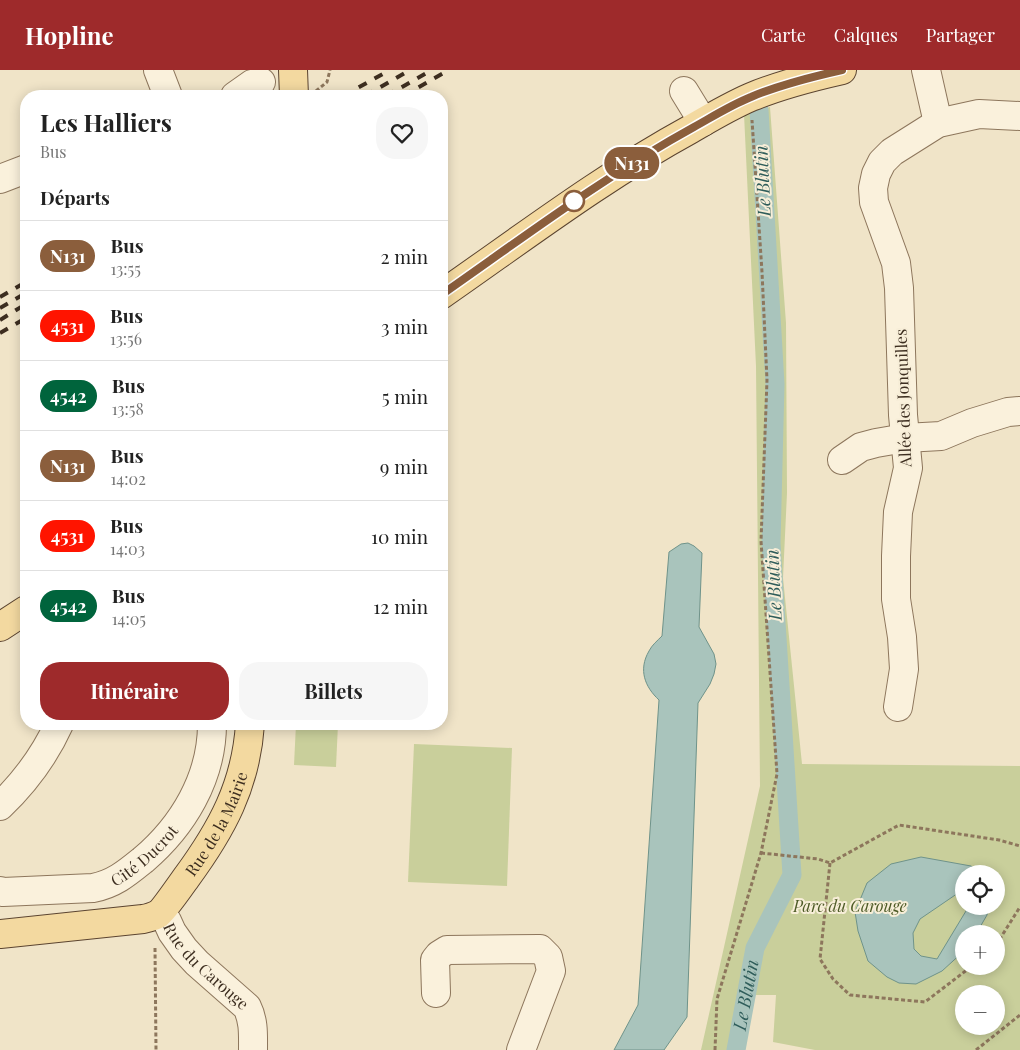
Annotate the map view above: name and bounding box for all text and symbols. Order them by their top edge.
text: Hopline [25,19,114,51]
text: Carte [761,23,806,47]
text: Calques [834,23,898,47]
text: Partager [926,23,995,47]
text: Les Halliers [40,106,172,138]
button: heart [376,107,428,159]
text: Bus [40,141,66,162]
water label: Le Blutin [748,145,776,218]
line badge: N131 [597,147,667,179]
text: N131 [614,151,650,175]
text: Départs [40,184,110,210]
unlabelled marker [563,190,585,212]
text: Bus [110,232,144,258]
text: 2 min [380,243,428,269]
text: N131 [50,244,85,268]
text: 13:55 [110,258,141,279]
text: Bus [110,302,143,328]
text: 3 min [381,313,428,339]
text: 4531 [51,314,84,338]
text: 13:56 [110,328,142,349]
street label: Allée des Jonquilles [890,329,915,468]
text: Bus [112,372,145,398]
text: 5 min [382,383,428,409]
text: 4542 [50,384,87,408]
text: 13:58 [112,398,144,419]
text: Bus [110,442,144,468]
text: 9 min [380,453,428,479]
text: N131 [50,454,85,478]
text: 14:02 [110,468,146,489]
text: Bus [110,512,143,538]
text: 10 min [371,523,428,549]
text: 4531 [51,524,84,548]
text: 14:03 [110,538,145,559]
water label: Le Blutin [759,549,787,622]
text: Bus [112,582,145,608]
text: 12 min [373,593,428,619]
text: 4542 [50,594,87,618]
text: 14:05 [112,608,146,629]
button: Itinéraire [40,662,229,720]
button: Billets [239,662,428,720]
street label: Rue de la Mairie [180,769,252,880]
street label: Cité Ducrot [107,820,182,891]
map controls [955,865,1005,1035]
button: locate [955,865,1005,915]
park label: Parc du Carouge [792,895,907,916]
street label: Rue du Carouge [159,919,254,1014]
button: + [955,925,1005,975]
water label: Le Blutin [727,957,764,1033]
button: − [955,985,1005,1035]

